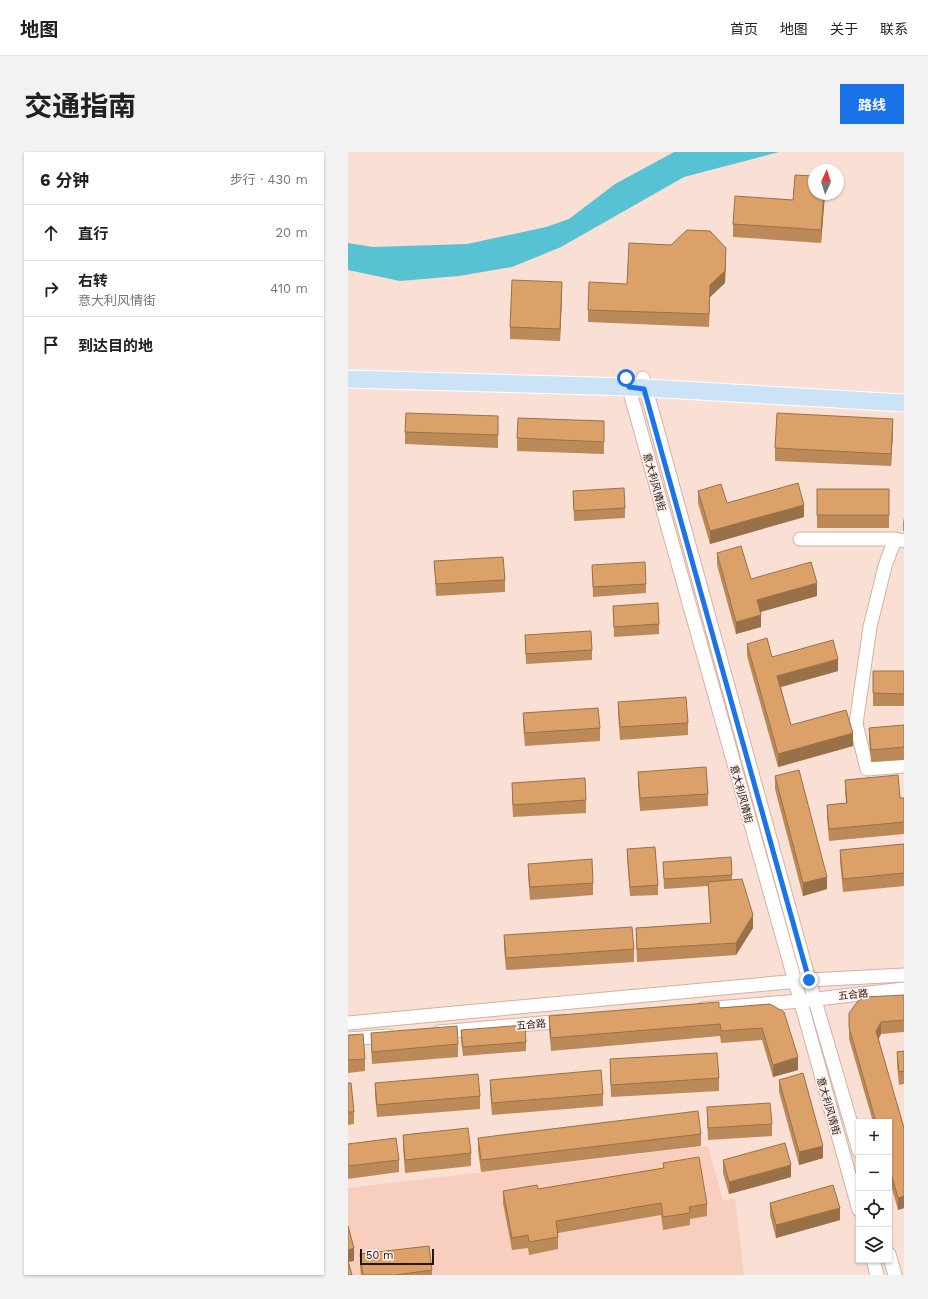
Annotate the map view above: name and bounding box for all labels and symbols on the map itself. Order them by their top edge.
north arrow [808,164,844,200]
route start [617,369,635,387]
street label: 意大利风情街 [641,452,668,513]
street label: 意大利风情街 [728,764,755,825]
route end [800,971,818,989]
street label: 五合路 [838,987,869,1002]
street label: 五合路 [516,1018,546,1031]
street label: 意大利风情街 [815,1076,842,1136]
scale bar [360,1247,434,1266]

